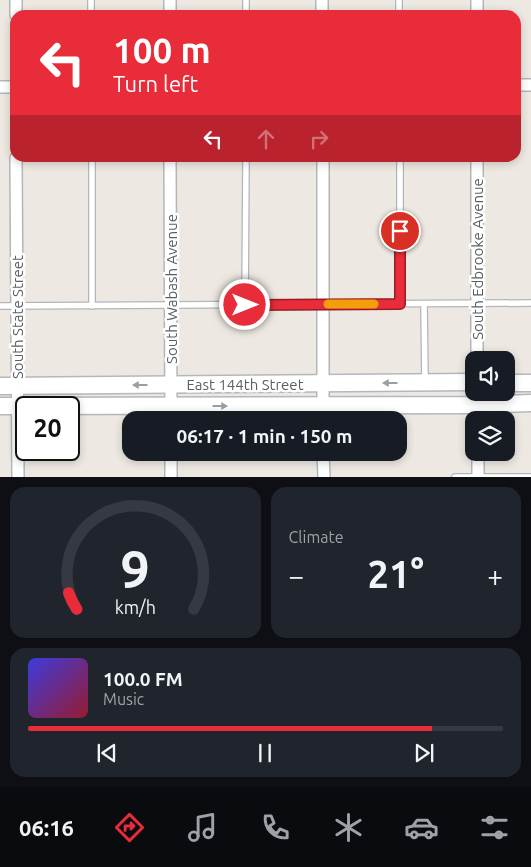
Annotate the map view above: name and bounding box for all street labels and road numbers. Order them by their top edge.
street label: South Edbrooke Avenue [469,178,486,340]
street label: South Wabash Avenue [163,214,180,364]
street label: South State Street [9,255,26,379]
street label: East 144th Street [186,376,304,393]

